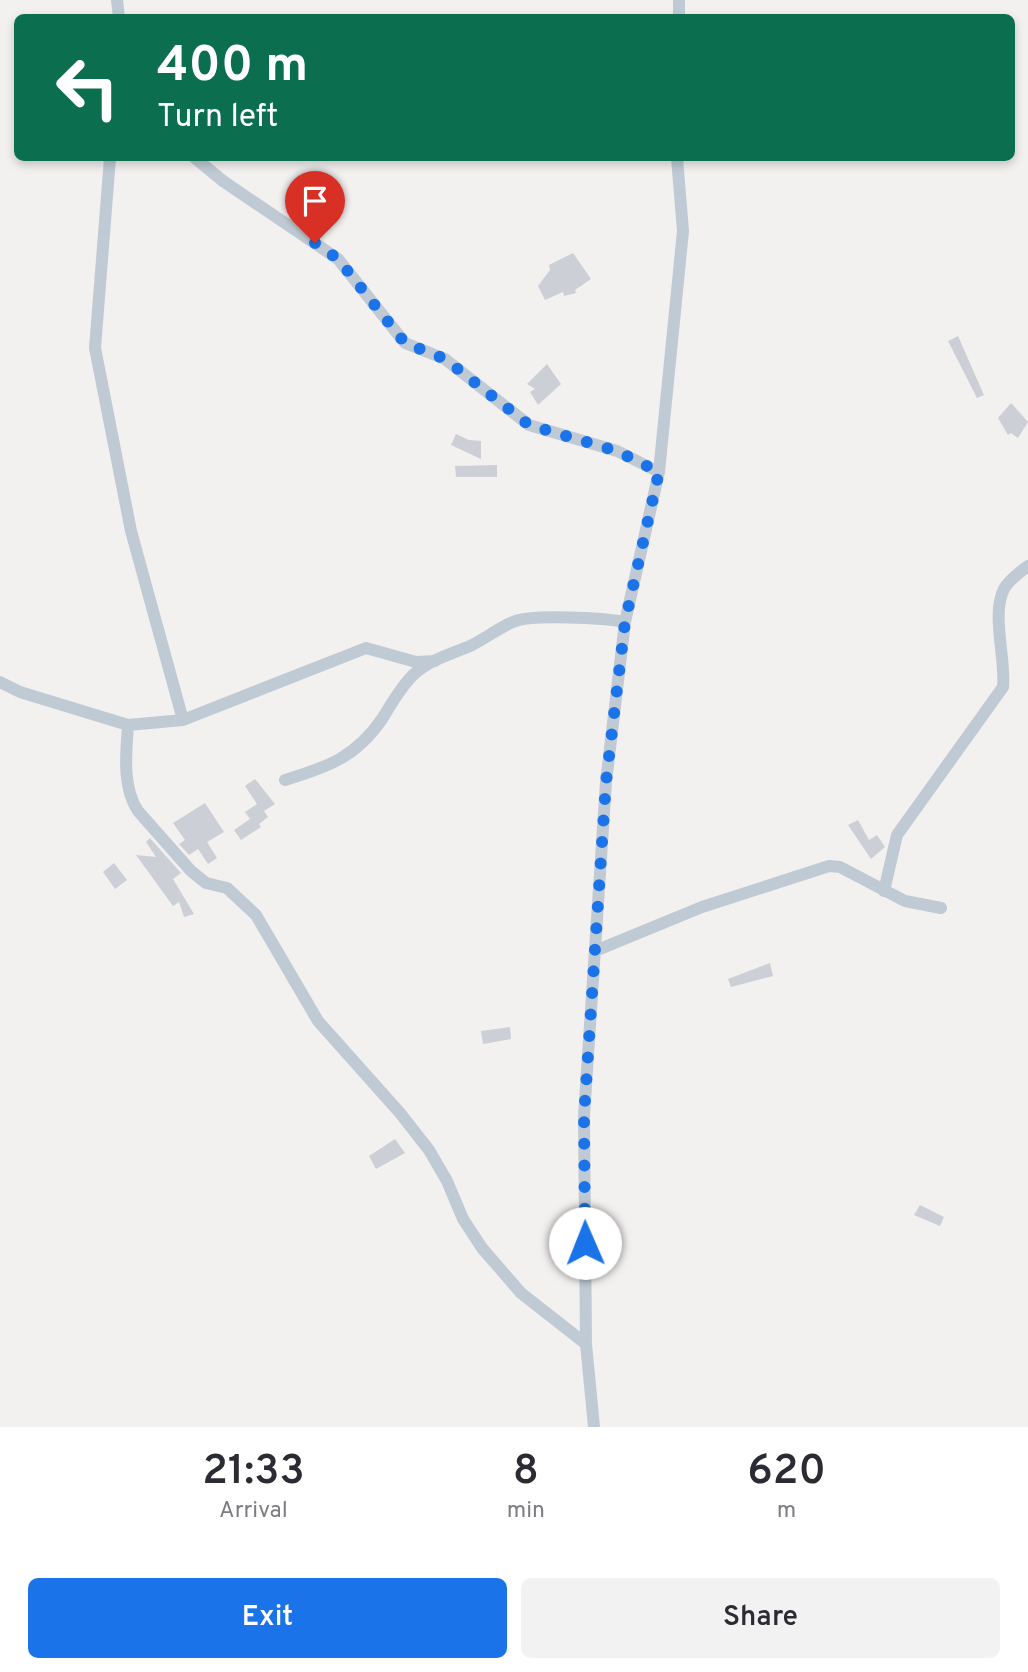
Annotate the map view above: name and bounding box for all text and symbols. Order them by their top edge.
text: 400 m [157,37,308,99]
icon: left [42,42,133,133]
text: Turn left [157,98,278,138]
pin [285,171,345,243]
icon: arrive [296,182,334,220]
position arrow [548,1206,622,1280]
text: 21:33 [202,1446,305,1499]
text: 8 [513,1446,539,1499]
text: 620 [747,1446,826,1499]
text: Arrival [219,1497,288,1526]
text: min [507,1497,545,1526]
text: m [777,1497,796,1526]
button: Exit [28,1578,507,1658]
button: Share [521,1578,1000,1658]

